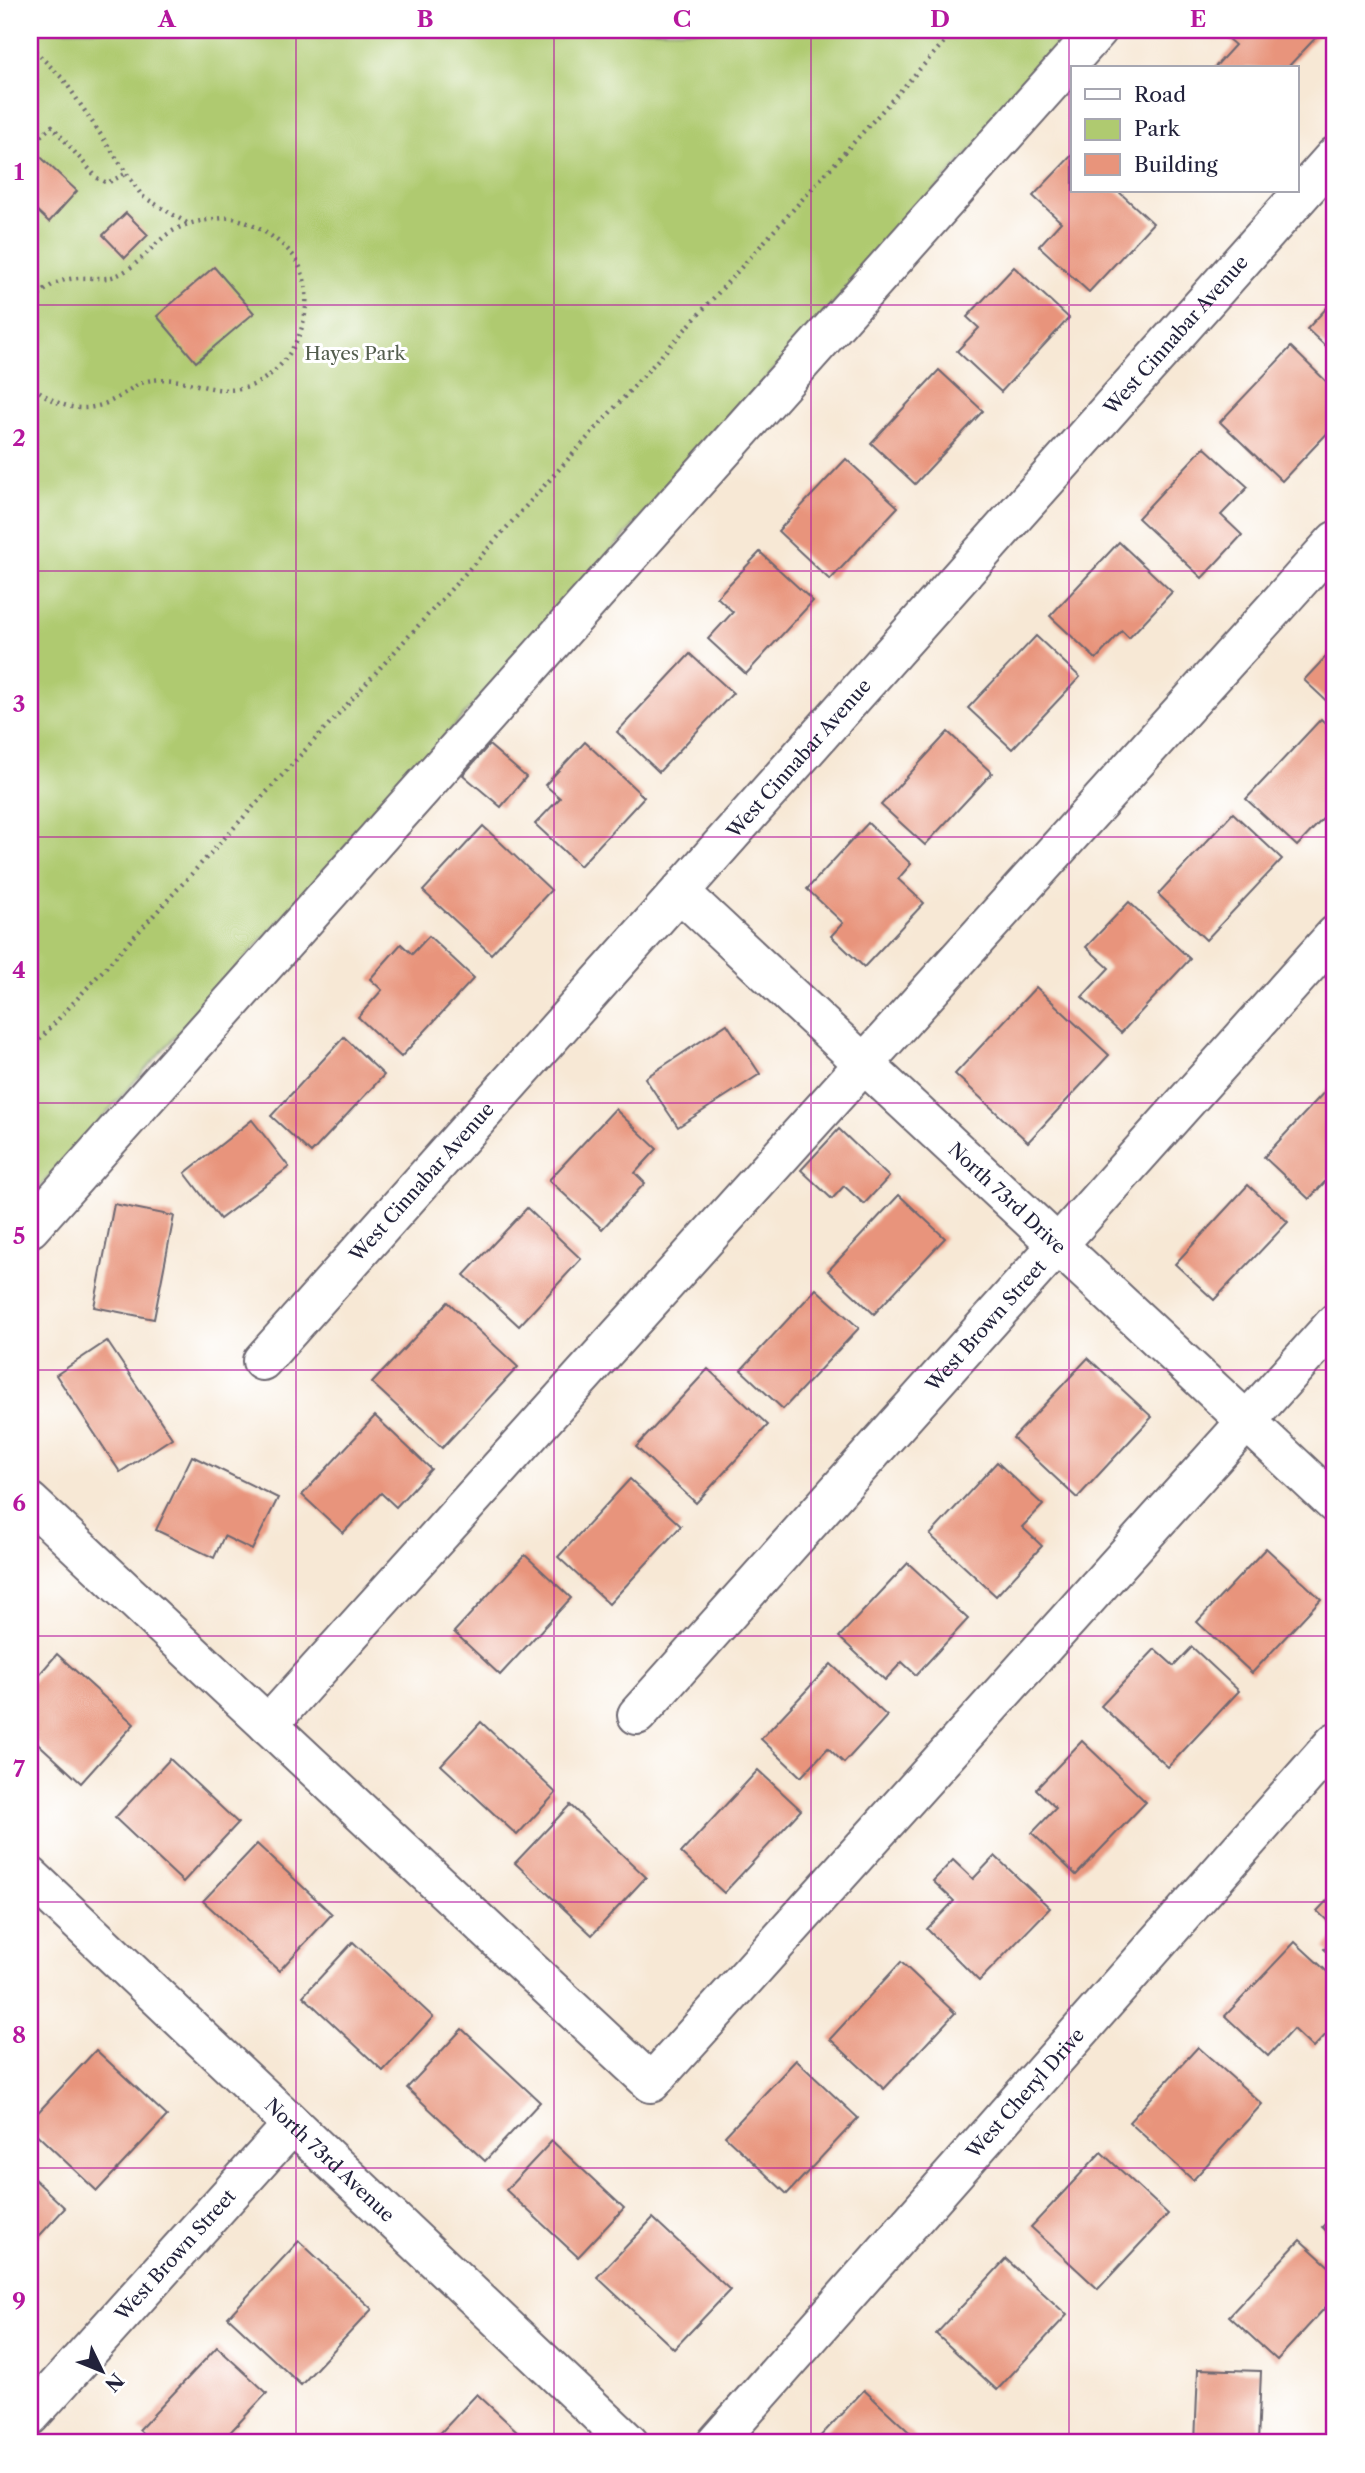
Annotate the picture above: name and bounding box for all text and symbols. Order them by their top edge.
text: A [157,5,177,33]
text: B [416,5,434,33]
text: C [673,5,691,33]
text: D [930,5,950,33]
text: E [1190,5,1206,33]
legend [1071,66,1298,192]
text: Road [1134,82,1186,107]
text: Park [1134,116,1180,141]
text: Building [1134,152,1219,177]
text: 1 [14,158,25,186]
street label: West Cinnabar Avenue [1098,251,1253,420]
park label: Hayes Park [305,342,407,365]
text: 2 [12,424,26,452]
street label: West Cinnabar Avenue [721,674,875,843]
text: 3 [13,690,26,718]
text: 4 [12,956,26,984]
street label: West Cinnabar Avenue [344,1098,498,1267]
street label: North 73rd Drive [944,1137,1071,1258]
text: 5 [13,1222,25,1250]
street label: West Brown Street [920,1255,1051,1396]
text: 6 [12,1489,26,1517]
text: 7 [13,1755,25,1783]
text: 8 [12,2021,26,2049]
street label: West Cheryl Drive [961,2023,1089,2163]
street label: North 73rd Avenue [260,2093,399,2227]
street label: West Brown Street [110,2184,240,2326]
text: 9 [12,2287,26,2315]
north arrow [66,2336,136,2406]
text: N [100,2368,128,2396]

